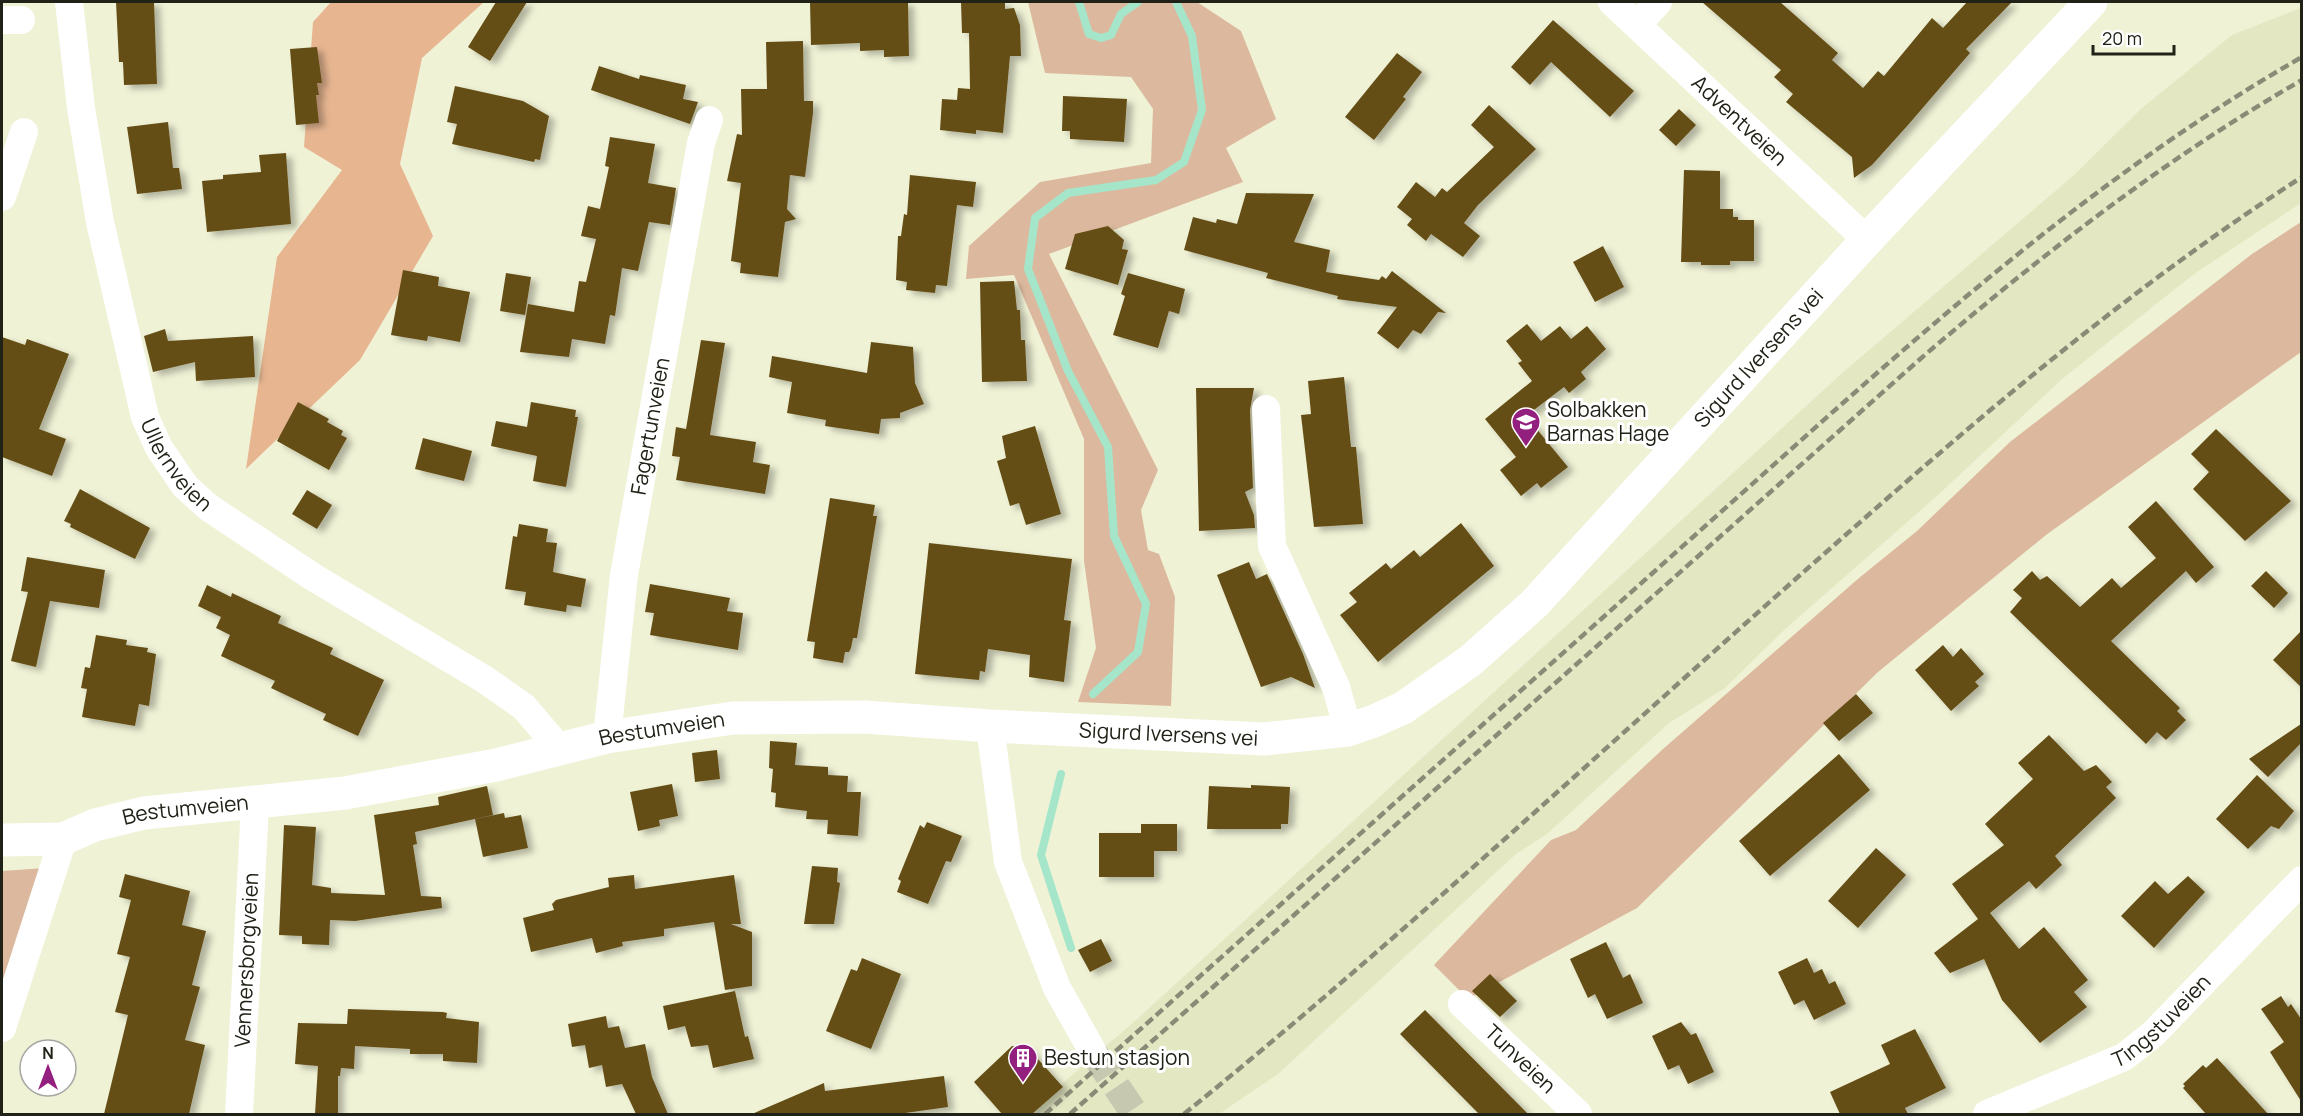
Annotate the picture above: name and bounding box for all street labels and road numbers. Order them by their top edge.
street label: Adventveien [1686,69,1794,171]
street label: Sigurd Iversens vei [1687,282,1829,433]
street label: Fagertunveien [624,355,676,497]
street label: Ullernveien [134,414,219,517]
street label: Bestumveien [596,704,727,752]
street label: Sigurd Iversens vei [1078,715,1259,752]
street label: Bestumveien [119,788,250,831]
street label: Vennersborgveien [227,872,264,1048]
street label: Tingstuveien [2108,968,2216,1073]
street label: Tunveien [1479,1018,1562,1099]

